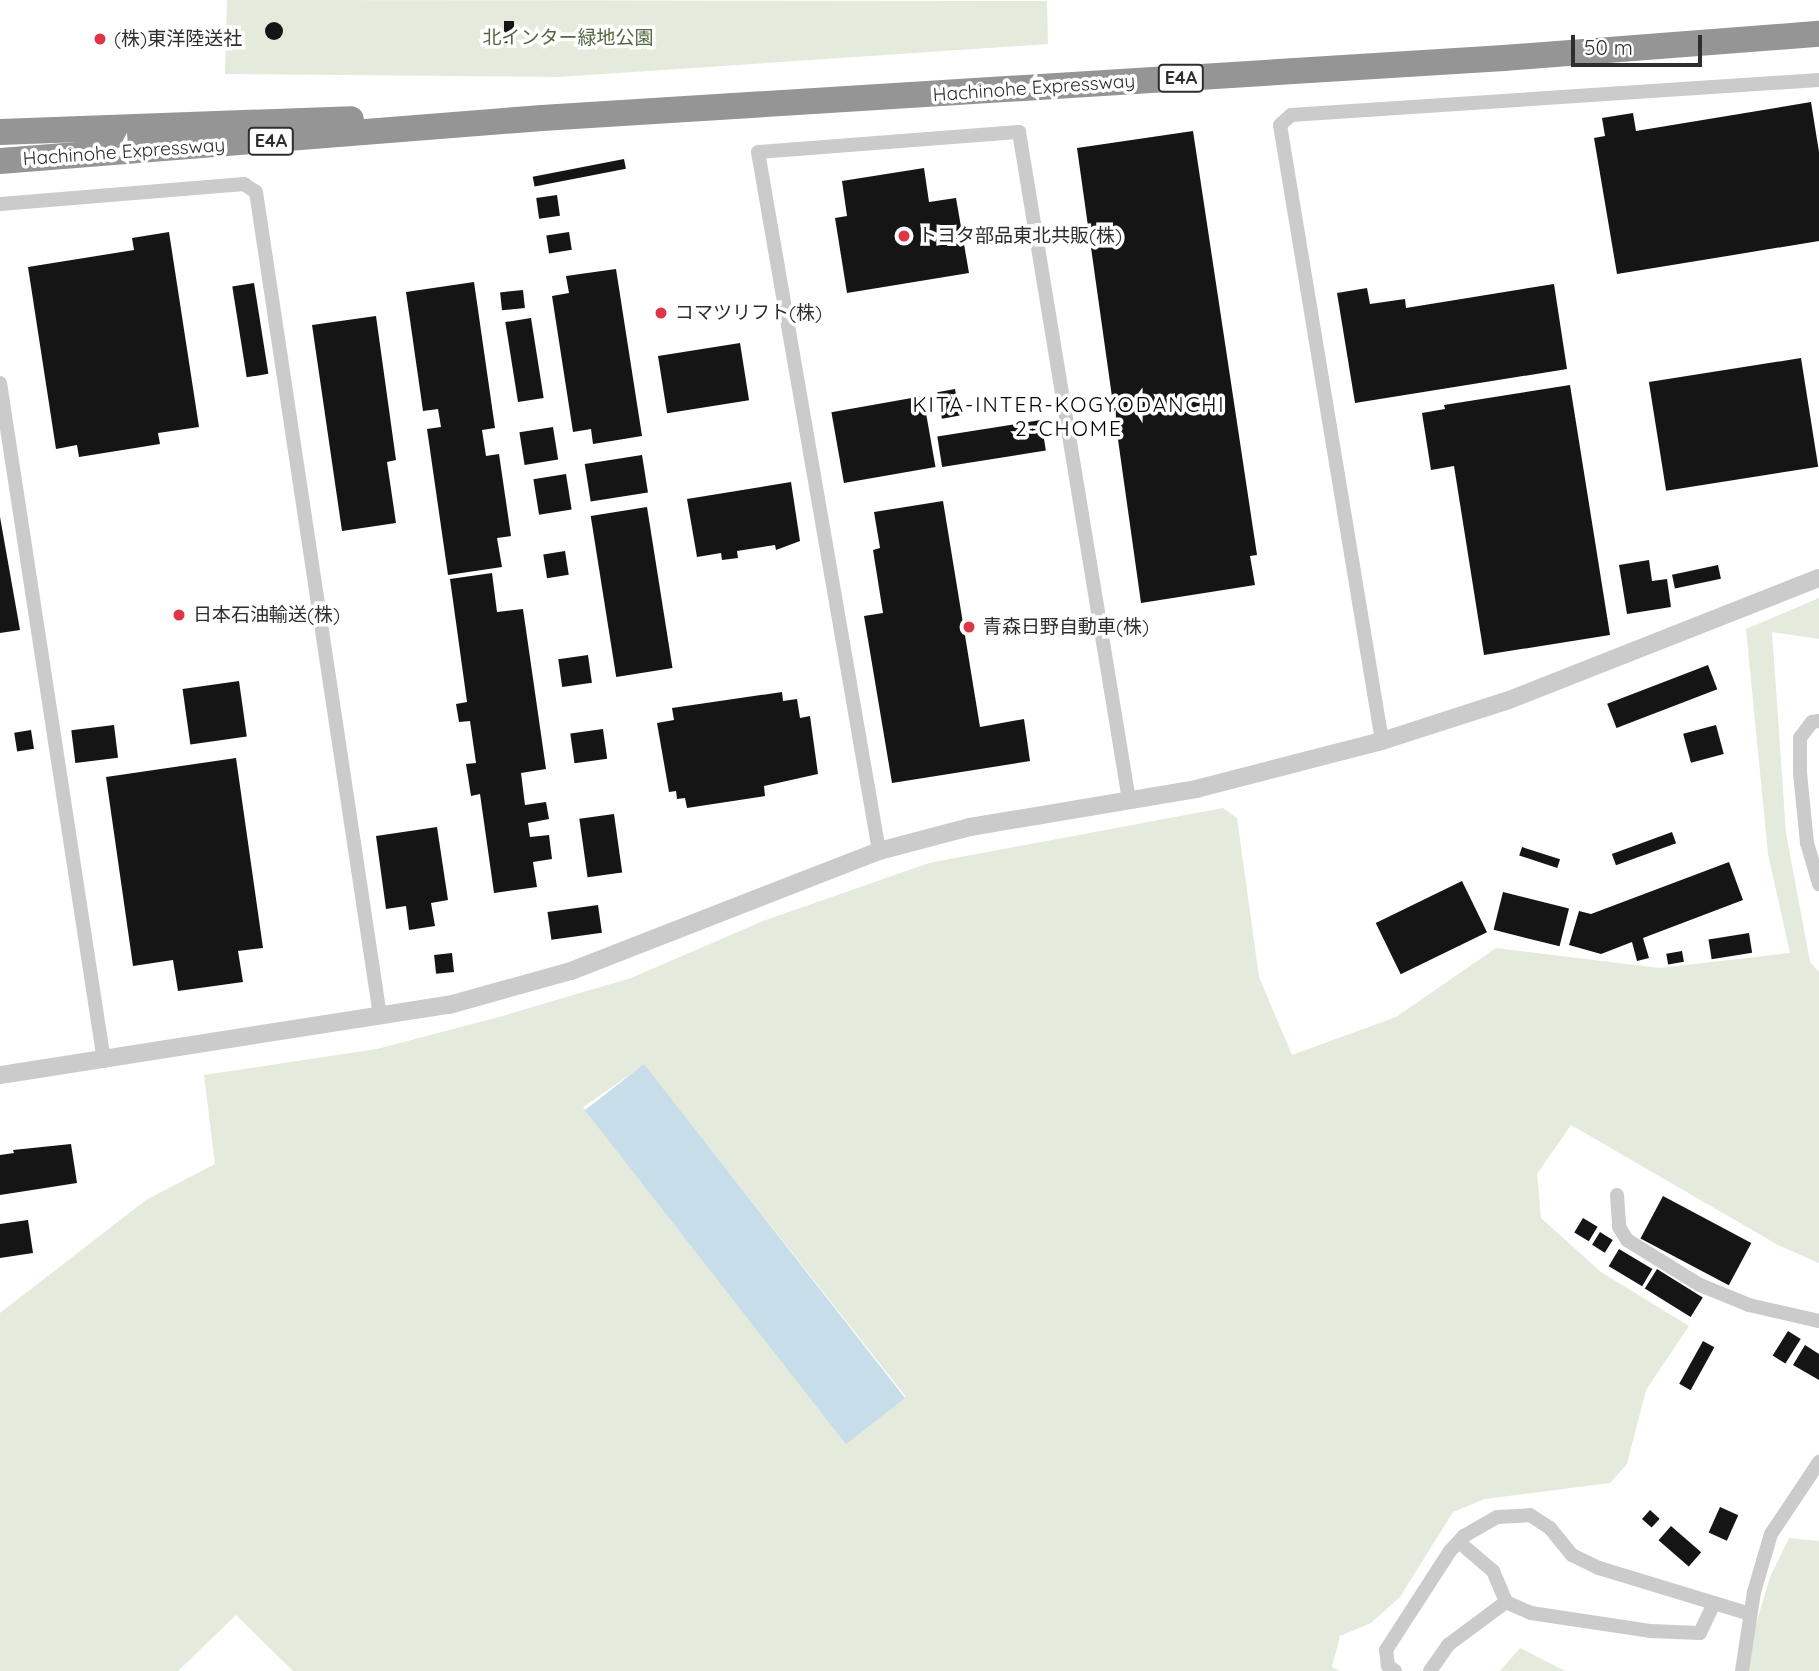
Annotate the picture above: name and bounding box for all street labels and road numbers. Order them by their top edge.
road number: E4A [1156,64,1206,92]
street label: Hachinohe Expressway [932,70,1136,106]
road number: E4A [246,126,296,156]
street label: Hachinohe Expressway [22,134,226,170]

